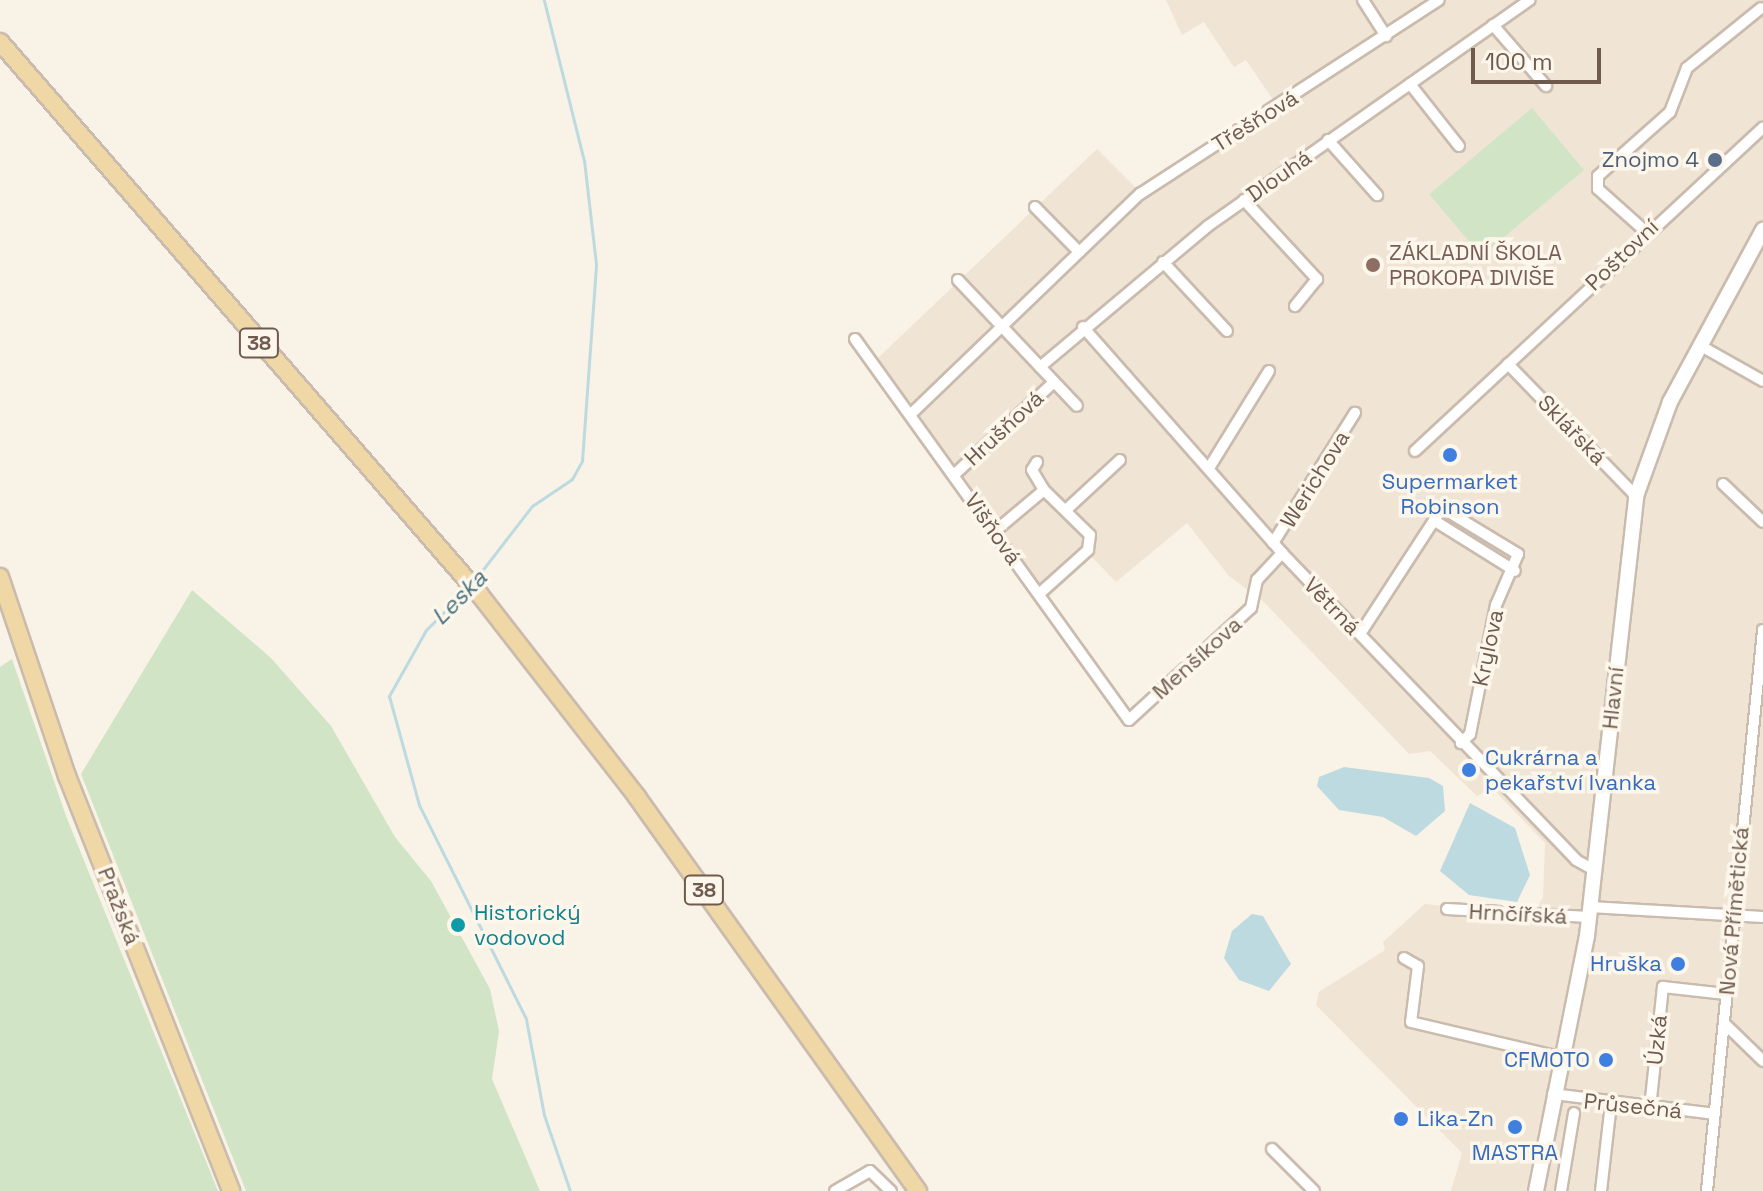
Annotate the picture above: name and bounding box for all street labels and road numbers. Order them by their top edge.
street label: Třešňová [1207,84,1303,158]
street label: Dlouhá [1241,144,1317,208]
street label: Poštovní [1580,214,1664,296]
road number: 38 [237,327,281,359]
street label: Hrušňová [959,385,1049,471]
street label: Sklářská [1532,389,1612,471]
street label: Werichova [1275,426,1355,532]
street label: Višňová [959,488,1027,570]
street label: Větrná [1298,572,1366,640]
street label: Krylova [1467,607,1509,689]
street label: Menšíkova [1147,611,1247,705]
street label: Hlavní [1597,665,1629,731]
street label: Nová Přímětická [1713,826,1755,996]
street label: Pražská [92,863,146,949]
road number: 38 [682,874,726,906]
street label: Hrnčířská [1468,898,1568,930]
street label: Úzká [1641,1014,1673,1066]
street label: Průsečná [1582,1088,1684,1124]

